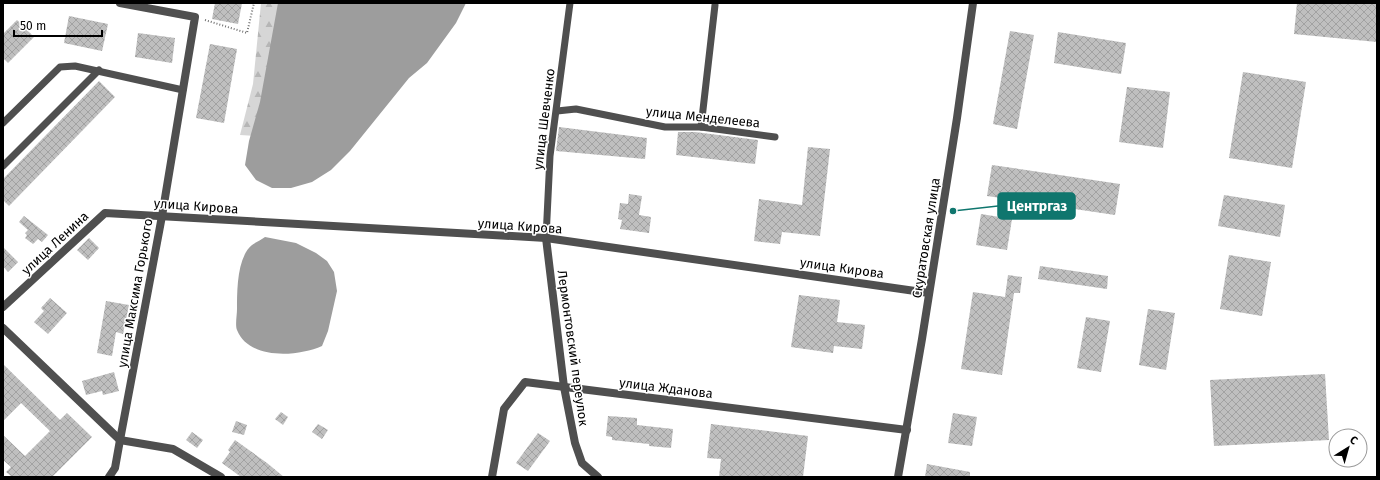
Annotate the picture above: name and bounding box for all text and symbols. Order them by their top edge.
scale bar [14,12,102,38]
text: 50 m [20,19,46,33]
street label: улица Шевченко [530,67,558,171]
street label: улица Менделеева [645,104,761,130]
street label: Скуратовская улица [909,177,943,299]
callout: Центргаз [998,193,1075,219]
street label: улица Кирова [153,196,239,216]
text: Центргаз [1007,198,1067,215]
street label: улица Ленина [19,208,91,278]
street label: улица Кирова [477,216,563,236]
street label: улица Максима Горького [114,217,156,369]
street label: улица Кирова [799,255,885,281]
street label: Лермонтовский переулок [555,269,591,427]
street label: улица Жданова [618,375,714,401]
north arrow [1328,428,1368,468]
text: С [1347,433,1361,448]

